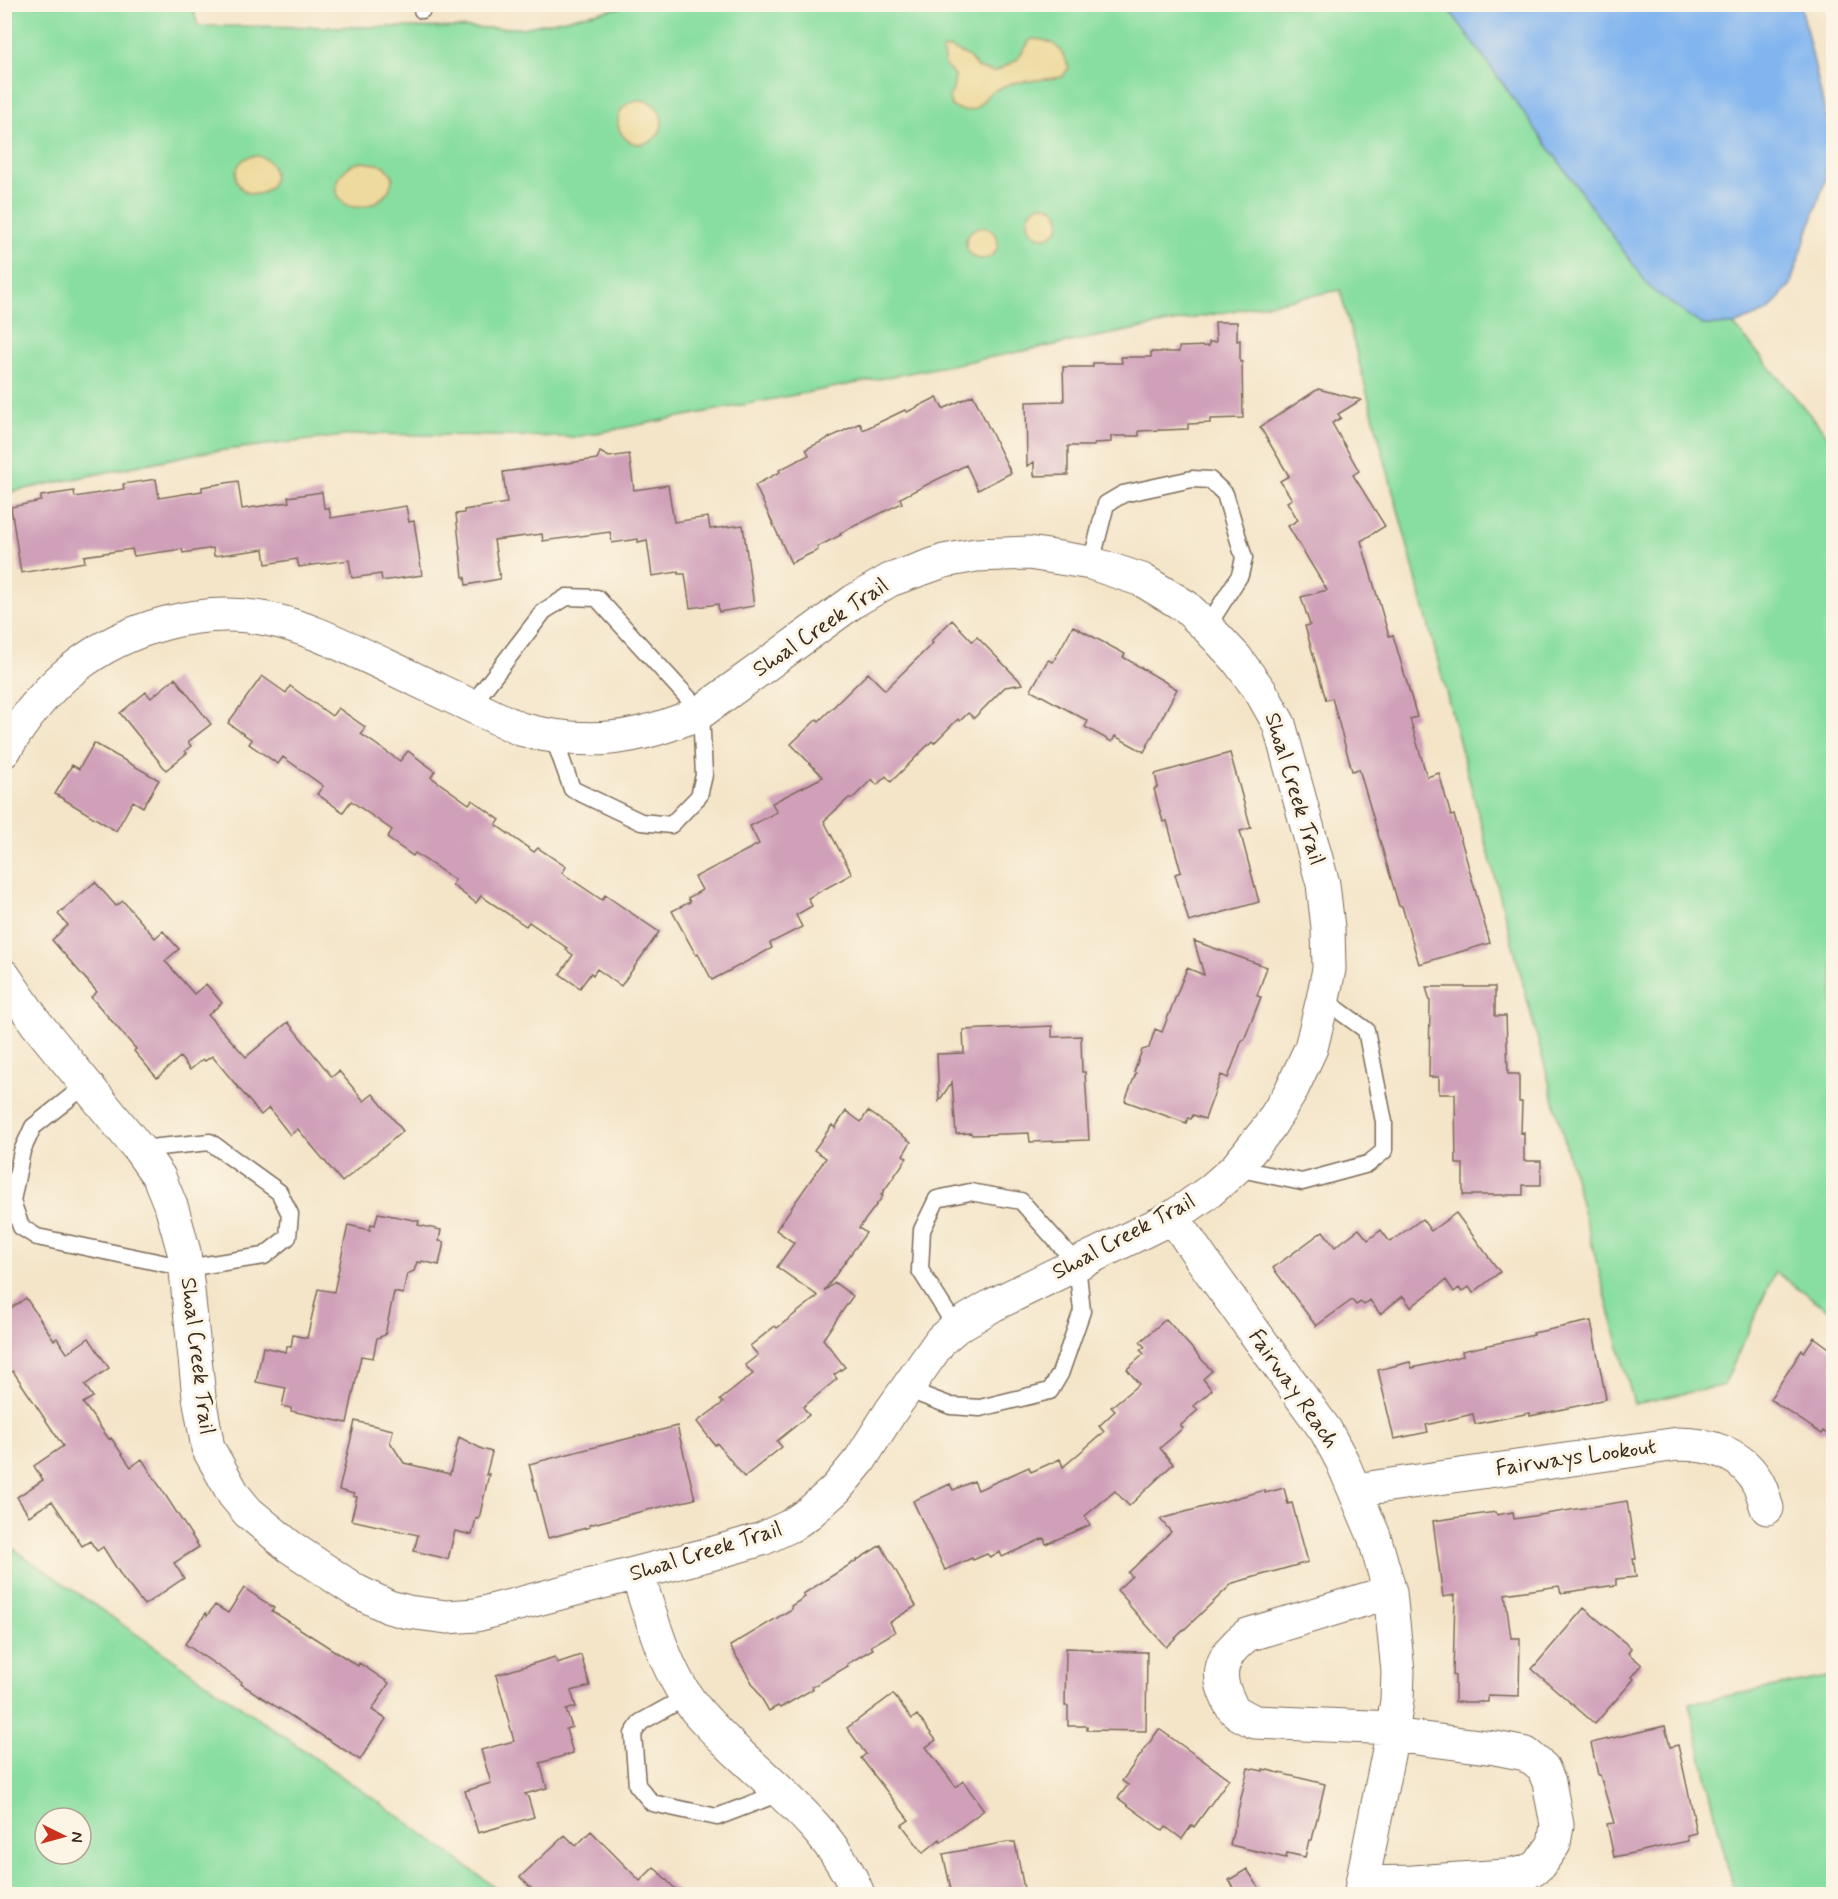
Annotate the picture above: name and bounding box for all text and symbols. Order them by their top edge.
street label: Shoal Creek Trail [748,572,894,684]
street label: Shoal Creek Trail [1258,709,1330,869]
street label: Shoal Creek Trail [1048,1188,1200,1286]
street label: Shoal Creek Trail [173,1276,221,1436]
street label: Fairway Reach [1242,1324,1344,1454]
street label: Fairways Lookout [1494,1433,1658,1483]
street label: Shoal Creek Trail [626,1516,786,1588]
north arrow [33,1806,93,1866]
text: N [66,1831,87,1843]

